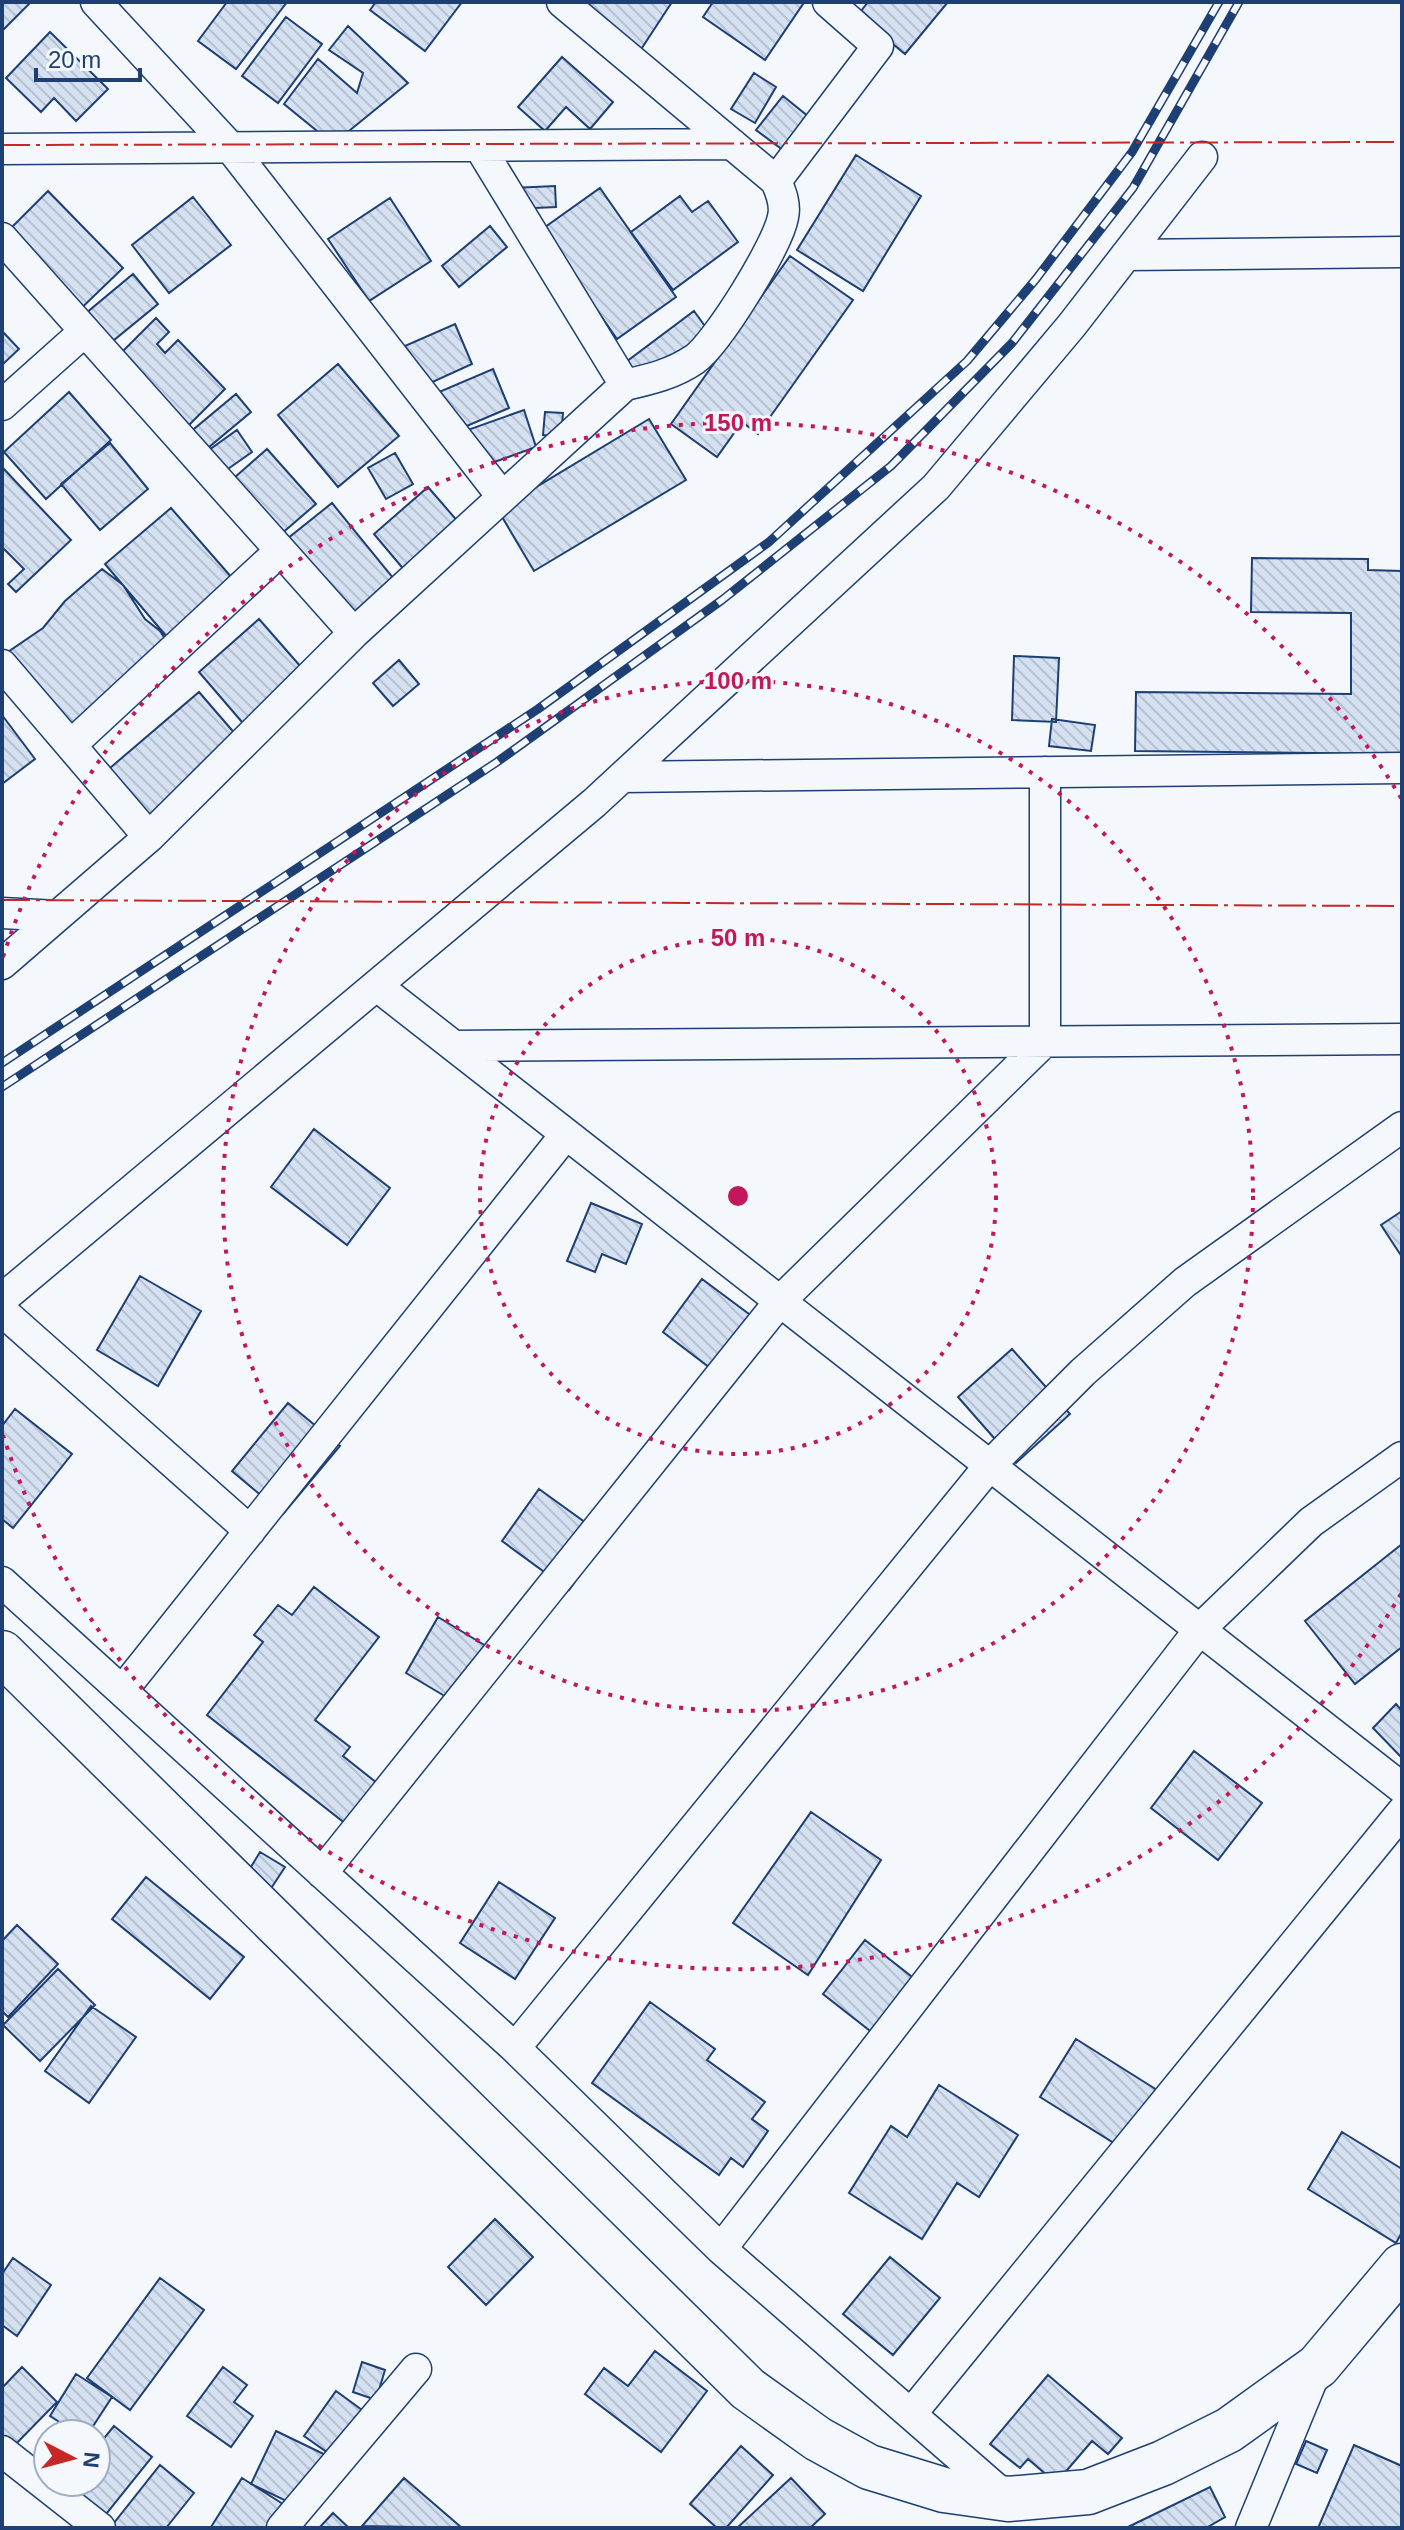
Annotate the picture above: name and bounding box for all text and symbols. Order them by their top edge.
scale bar [36,32,140,82]
text: 20 m [48,46,101,73]
text: 150 m [704,409,772,436]
text: 100 m [704,667,772,694]
text: 50 m [711,924,765,951]
centre of rings [724,1182,752,1210]
north arrow [32,2418,112,2498]
text: N [78,2451,105,2469]

